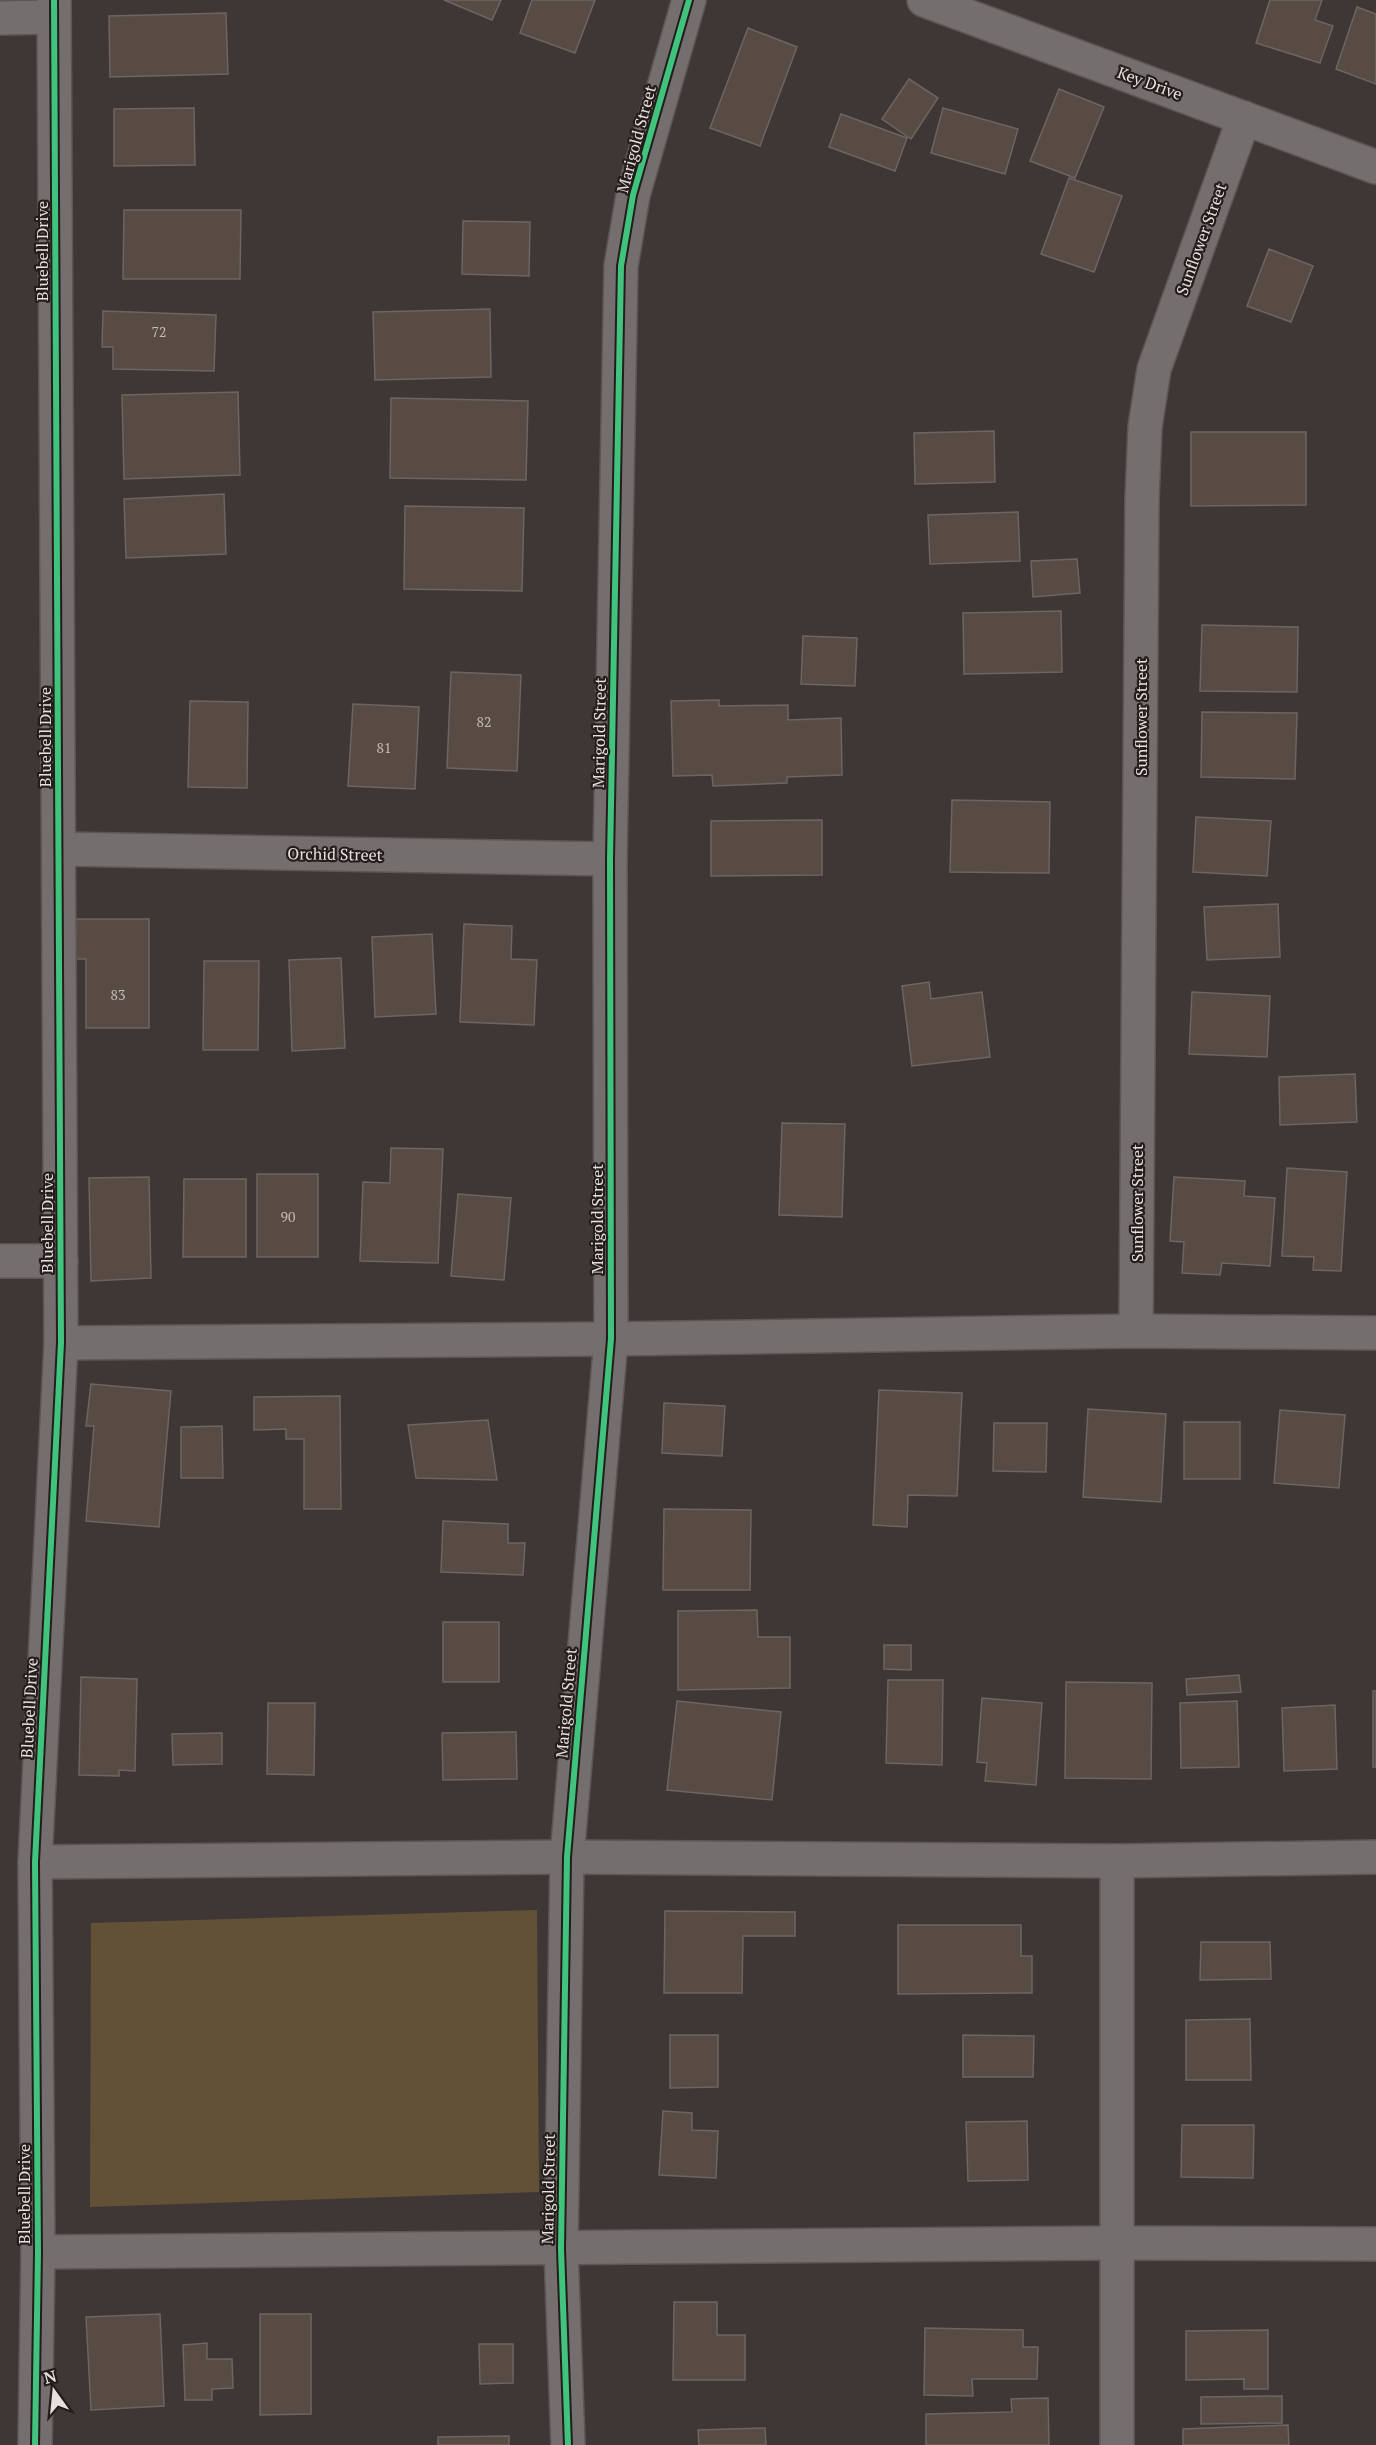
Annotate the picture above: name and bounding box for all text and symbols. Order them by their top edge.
street label: Key Drive [1115,61,1185,105]
street label: Marigold Street [611,83,661,195]
street label: Sunflower Street [1170,180,1232,298]
street label: Bluebell Drive [31,201,53,301]
house number: 72 [152,322,166,341]
street label: Sunflower Street [1130,658,1152,776]
street label: Marigold Street [587,678,611,788]
street label: Bluebell Drive [34,687,56,787]
house number: 82 [477,712,491,731]
house number: 81 [377,738,391,757]
street label: Orchid Street [287,842,383,866]
house number: 83 [111,985,125,1004]
street label: Sunflower Street [1126,1144,1148,1262]
street label: Marigold Street [586,1164,608,1274]
street label: Bluebell Drive [36,1173,58,1273]
house number: 90 [281,1207,295,1226]
street label: Marigold Street [550,1647,582,1759]
street label: Bluebell Drive [15,1657,43,1759]
street label: Marigold Street [536,2134,560,2244]
street label: Bluebell Drive [13,2144,35,2244]
north arrow [24,2361,84,2421]
text: N [41,2364,59,2389]

